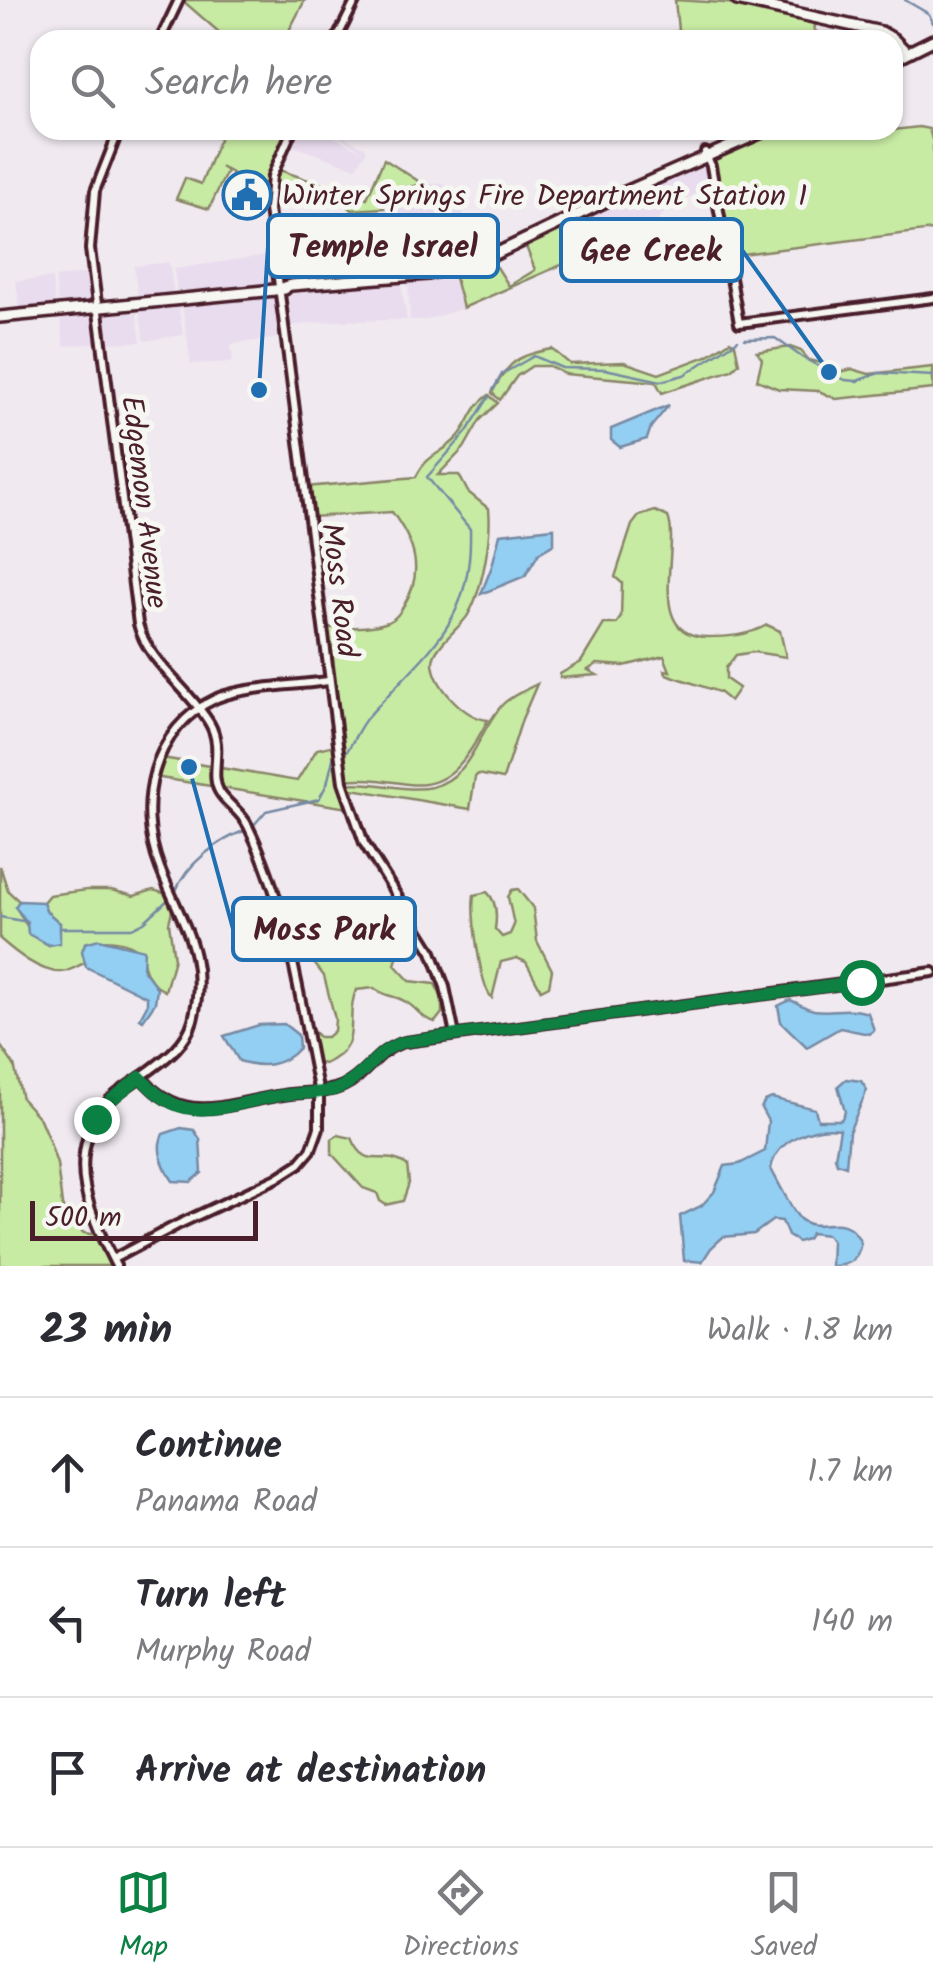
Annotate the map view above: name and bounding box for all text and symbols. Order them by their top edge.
search box [30,30,903,140]
text: Search here [145,55,332,115]
icon: search [65,58,120,113]
public building icon: Winter Springs Fire Department Station 1 [221,169,273,221]
place label: Winter Springs Fire Department Station 1 [282,173,808,221]
callout: Temple Israel [268,215,498,277]
callout: Gee Creek [561,219,742,281]
text: Temple Israel [288,223,478,274]
text: Gee Creek [581,227,723,278]
street label: Edgemon Avenue [106,393,180,611]
street label: Moss Road [306,520,370,661]
callout: Moss Park [233,898,415,960]
text: Moss Park [253,906,396,957]
route start [839,960,885,1006]
route end [74,1097,120,1143]
scale bar [30,1196,258,1240]
text: 500 m [45,1196,122,1241]
text: 23 min [40,1298,172,1365]
text: Walk · 1.8 km [707,1306,893,1357]
text: Continue [135,1417,282,1477]
icon: ahead [40,1445,95,1500]
text: 1.7 km [807,1447,893,1498]
text: Panama Road [135,1477,317,1528]
text: Turn left [135,1567,286,1627]
icon: left [40,1595,95,1650]
text: 140 m [811,1597,893,1648]
text: Murphy Road [135,1627,311,1678]
text: Arrive at destination [135,1742,486,1802]
icon: arrive [40,1745,95,1800]
tab: Map [116,1865,171,1970]
tab: Directions [403,1865,519,1970]
tab: Saved [751,1865,817,1970]

